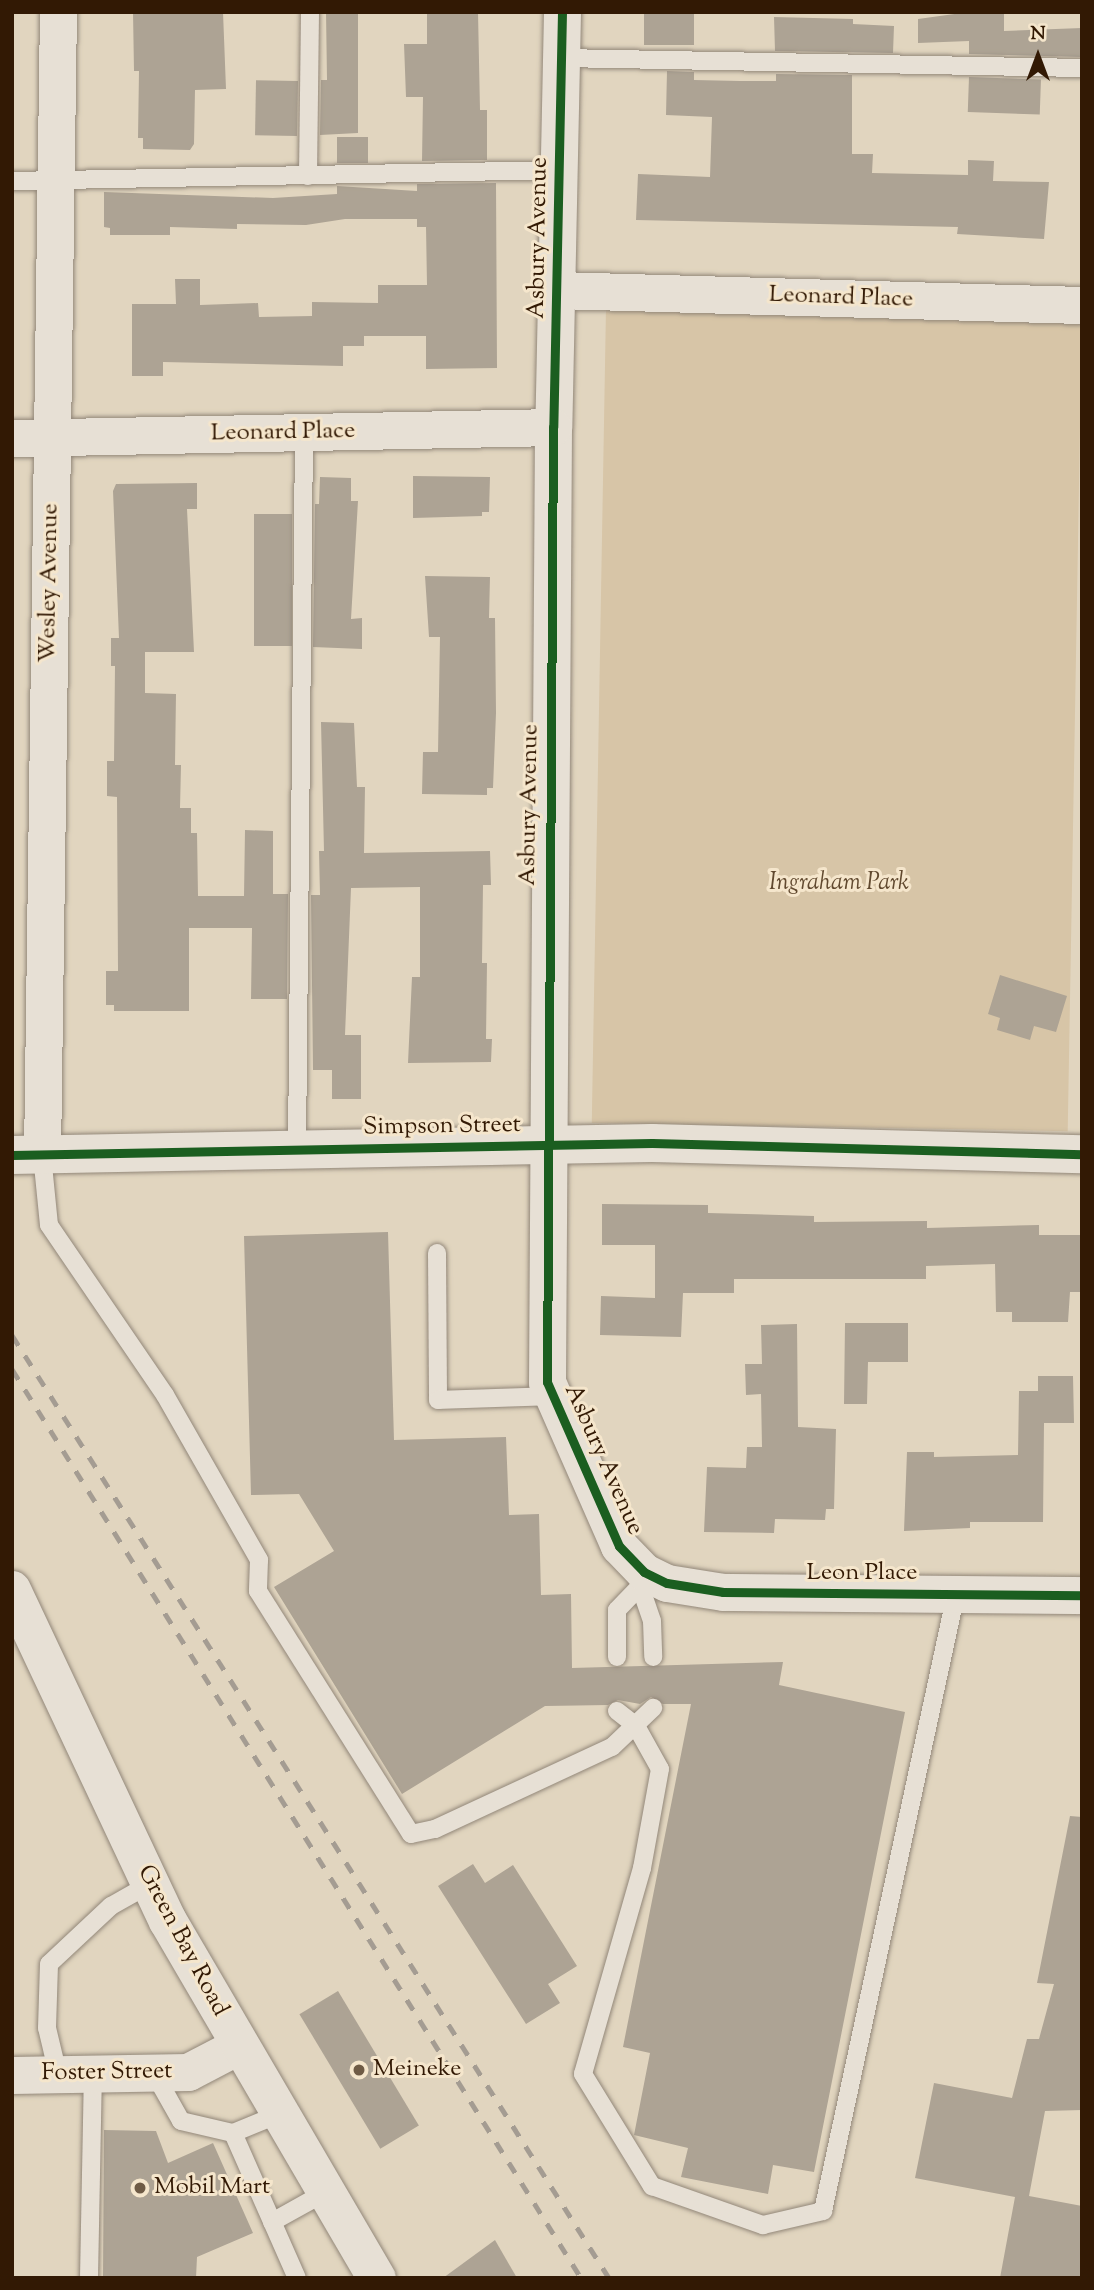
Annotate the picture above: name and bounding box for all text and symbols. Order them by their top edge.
north arrow [1003,21,1073,91]
text: N [1030,21,1046,48]
street label: Asbury Avenue [523,157,555,319]
street label: Leonard Place [768,281,914,315]
street label: Leonard Place [211,417,355,449]
street label: Wesley Avenue [34,503,66,663]
street label: Asbury Avenue [514,724,546,886]
park label: Ingraham Park [769,870,909,898]
street label: Simpson Street [363,1111,521,1143]
street label: Asbury Avenue [557,1380,649,1540]
street label: Leon Place [806,1560,918,1588]
street label: Green Bay Road [130,1860,234,2022]
place label: Meineke [373,2056,462,2084]
street label: Foster Street [41,2057,173,2089]
marker: Meineke [351,2062,367,2078]
place label: Mobil Mart [154,2174,270,2202]
marker: Mobil Mart [132,2180,148,2196]

